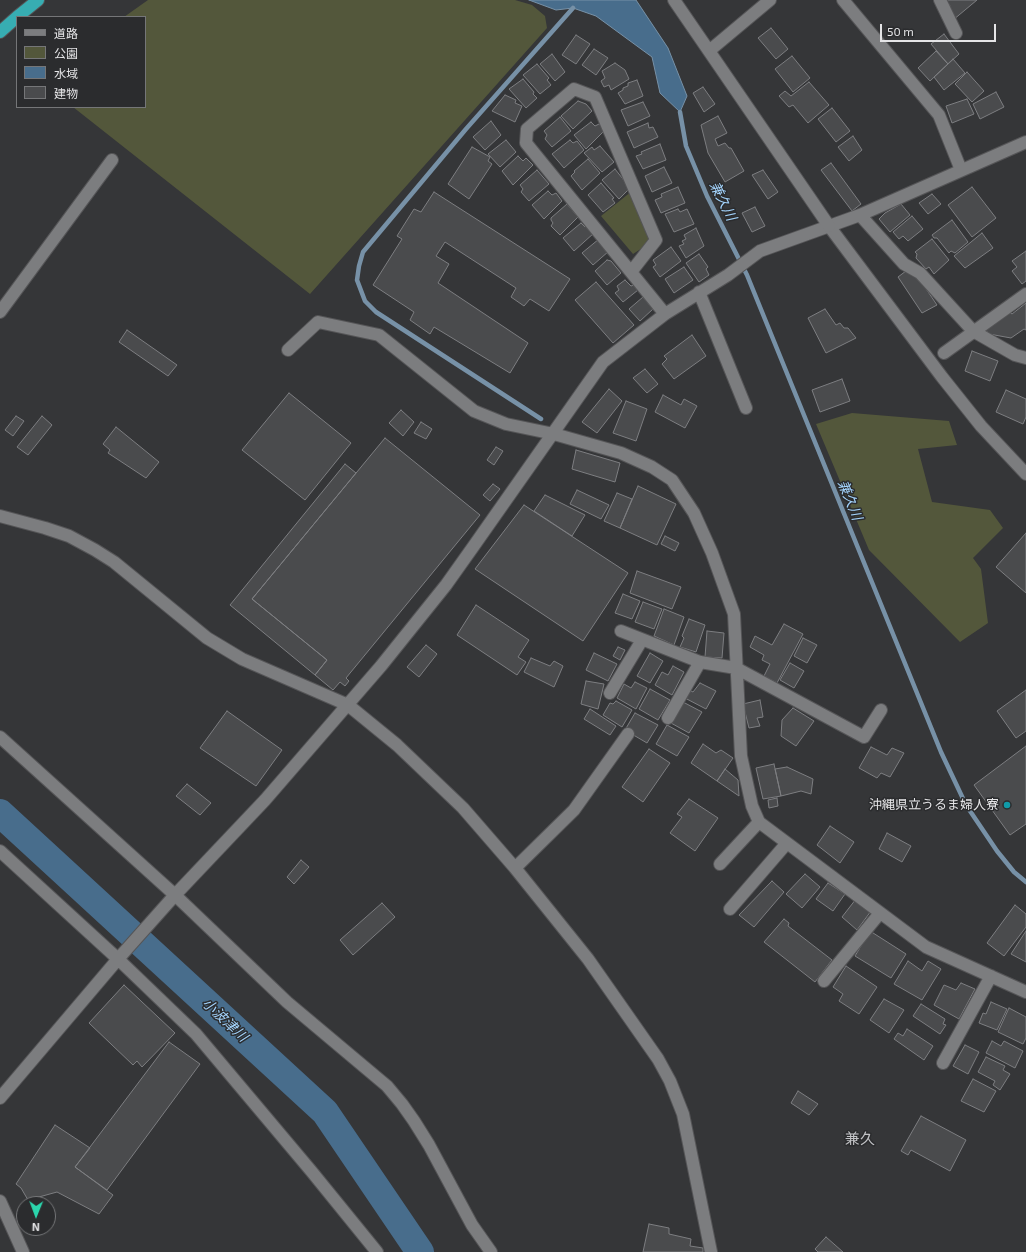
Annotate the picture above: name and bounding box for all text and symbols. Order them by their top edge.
legend [16,16,146,108]
scale bar [882,16,998,42]
text: 50 m [887,24,914,38]
text: 道路 [54,26,78,40]
text: 公園 [54,46,78,60]
text: 水域 [54,66,78,80]
text: 建物 [54,86,78,100]
water label: 兼久川 [706,178,740,224]
water label: 兼久川 [834,477,866,523]
place label: 沖縄県立うるま婦人寮 [869,797,999,813]
marker: 沖縄県立うるま婦人寮 [1002,800,1012,810]
water label: 小波津川 [199,995,251,1045]
district label: 兼久 [845,1130,875,1148]
north arrow [16,1196,56,1236]
text: N [32,1221,40,1234]

